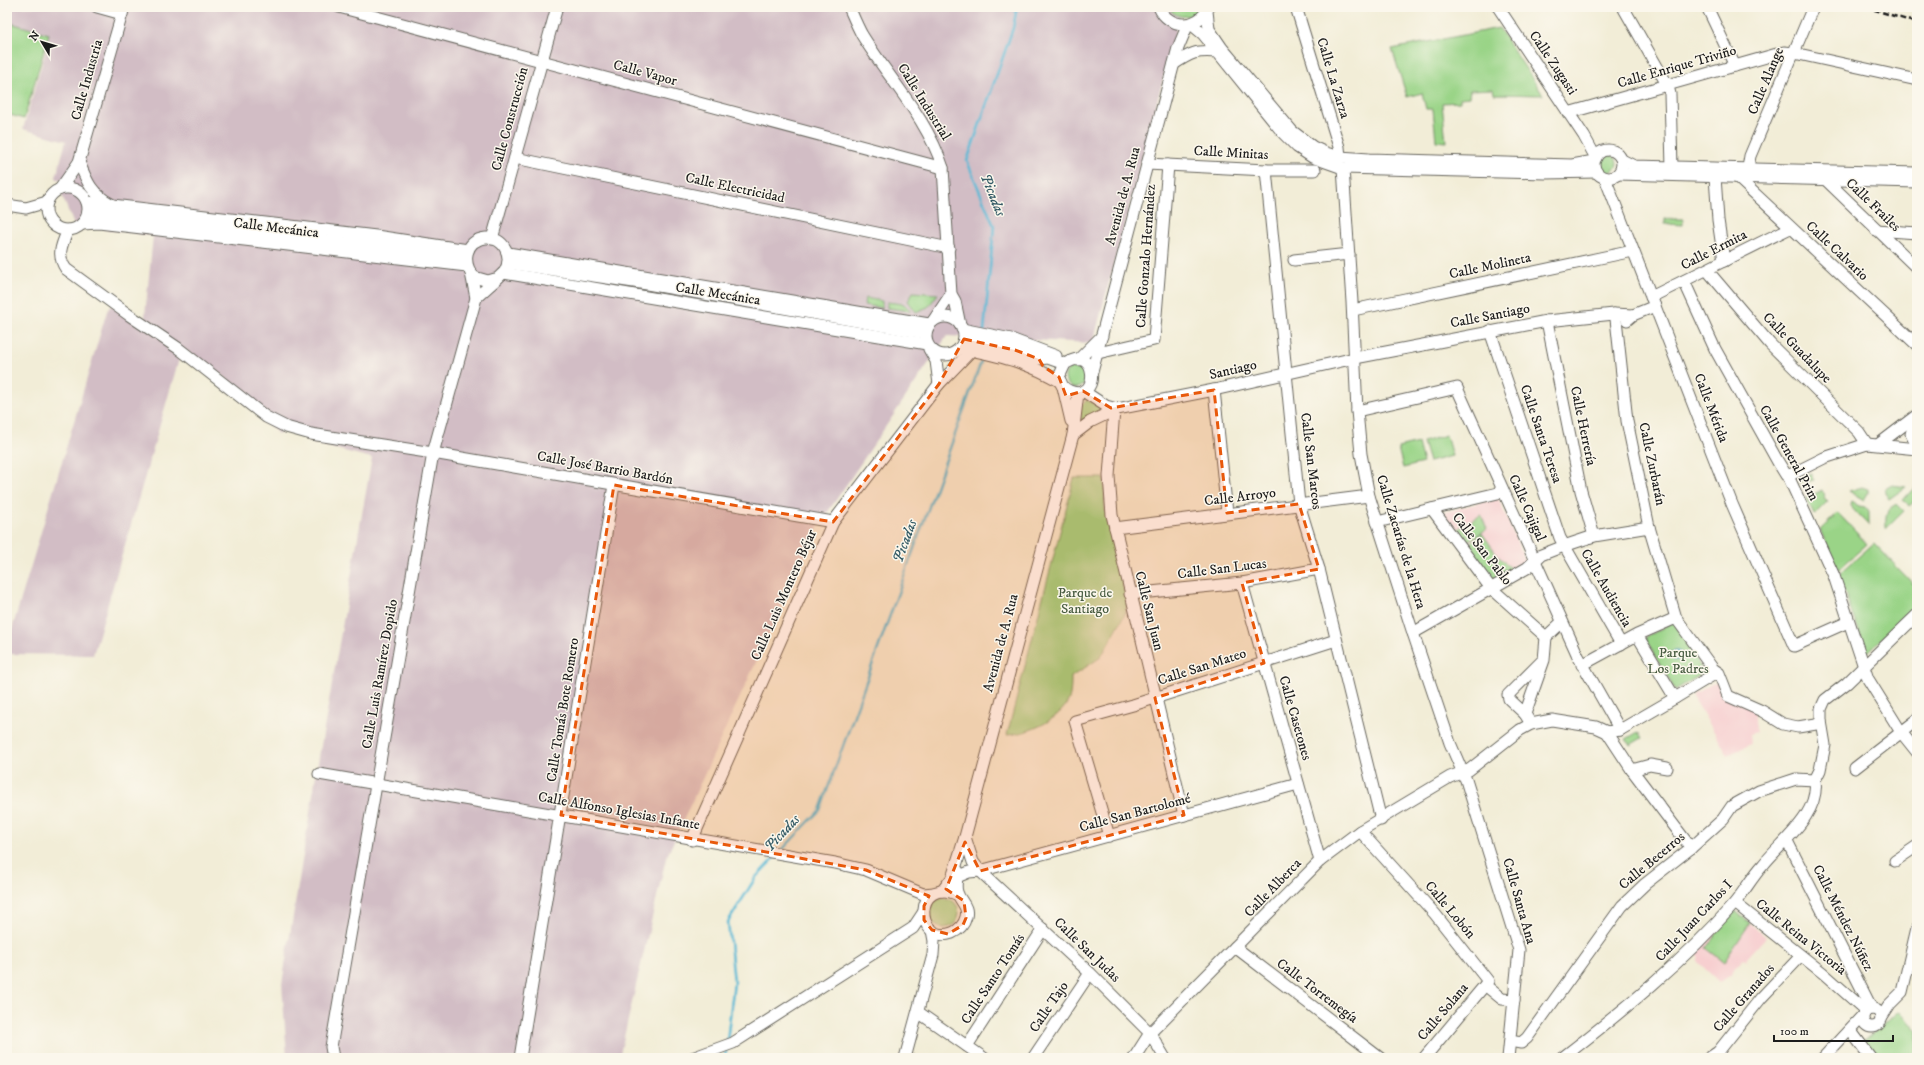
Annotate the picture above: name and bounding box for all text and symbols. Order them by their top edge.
north arrow [22,22,62,62]
street label: Calle Zugasti [1525,27,1581,99]
text: N [27,29,43,44]
street label: Calle La Zarza [1312,35,1354,121]
street label: Calle Industria [67,38,107,122]
street label: Calle Enrique Triviño [1616,41,1739,93]
street label: Calle Alange [1744,44,1788,117]
street label: Calle Vapor [611,56,680,90]
street label: Calle Industrial [893,60,955,144]
street label: Calle Construcción [487,64,533,173]
street label: Calle Minitas [1193,142,1269,164]
street label: Avenida de A. Rua [1101,145,1145,247]
street label: Calle Electricidad [684,169,786,207]
water label: Picadas [976,171,1010,220]
street label: Calle Frailes [1842,174,1905,236]
street label: Calle Gonzalo Hernández [1132,183,1160,329]
street label: Calle Mecánica [232,214,320,242]
street label: Calle Calvario [1802,217,1872,285]
street label: Calle Ermita [1678,226,1750,274]
street label: Calle Molineta [1447,249,1533,283]
street label: Calle Mecánica [674,278,762,310]
street label: Calle Santiago [1449,299,1531,333]
street label: Calle Guadalupe [1759,309,1835,387]
street label: Santiago [1207,356,1259,384]
street label: Calle Mérida [1690,371,1732,445]
street label: Calle Santa Teresa [1516,382,1566,486]
street label: Calle Herrería [1566,385,1600,467]
street label: Calle General Prim [1755,402,1823,505]
street label: Calle San Marcos [1296,412,1326,511]
street label: Calle Zurbarán [1634,421,1670,508]
street label: Calle José Barrio Bardón [536,447,675,489]
street label: Calle Cajigal [1504,472,1550,545]
street label: Calle Zacarías de la Hera [1372,473,1430,611]
street label: Calle Arroyo [1203,484,1277,510]
street label: Calle San Pablo [1448,509,1516,589]
water label: Picadas [888,516,922,565]
street label: Calle Luis Montero Béjar [747,526,821,663]
street label: Calle Audiencia [1576,546,1636,630]
street label: Calle San Lucas [1176,555,1268,583]
street label: Calle San Juan [1130,569,1168,653]
park label: Parque de Santiago [1058,584,1112,618]
street label: Avenida de A. Rua [979,592,1023,694]
street label: Calle Luis Ramírez Dopido [358,598,402,750]
street label: Calle Tomás Bote Romero [543,636,583,783]
street label: Calle San Mateo [1156,644,1249,690]
park label: Parque Los Padres [1647,644,1709,678]
street label: Calle Casetones [1274,674,1316,763]
street label: Calle Alfonso Iglesias Infante [537,788,702,834]
street label: Calle San Bartolomé [1077,789,1193,837]
water label: Picadas [760,810,804,856]
street label: Calle Becerros [1615,828,1689,894]
street label: Calle Alberca [1240,855,1306,921]
street label: Calle Santa Ana [1498,856,1540,946]
street label: Calle Méndez Núñez [1808,862,1878,974]
street label: Calle Juan Carlos I [1651,876,1737,966]
street label: Calle Lobón [1421,877,1480,943]
street label: Calle Reina Victoria [1752,895,1850,979]
street label: Calle San Judas [1050,914,1124,986]
street label: Calle Santo Tomás [957,930,1029,1028]
street label: Calle Torremegía [1273,955,1361,1027]
street label: Calle Granados [1709,960,1779,1036]
street label: Calle Tajo [1025,978,1073,1036]
street label: Calle Solana [1414,979,1472,1045]
scale bar [1774,1017,1893,1043]
text: 100 m [1780,1024,1809,1039]

